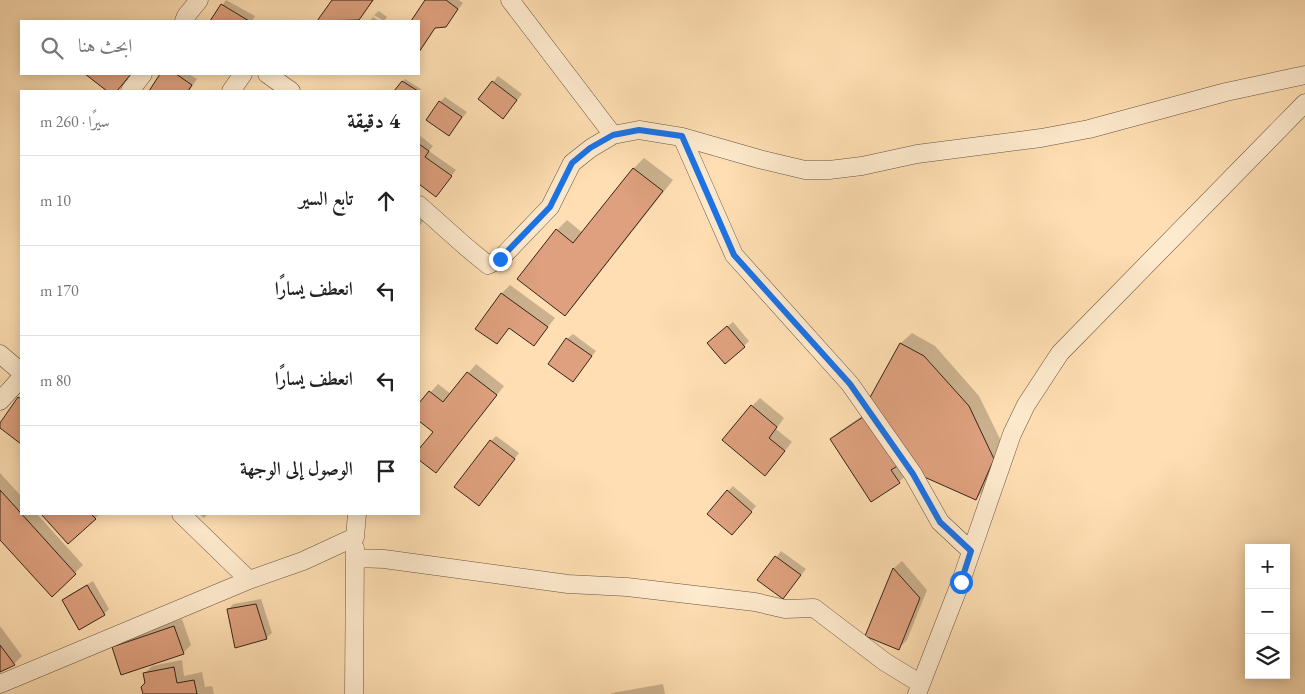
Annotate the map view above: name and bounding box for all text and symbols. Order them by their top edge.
search box [20,20,420,75]
text: ابحث هنا [78,33,132,58]
icon: search [38,34,66,62]
text: 4 دقيقة [347,107,400,134]
text: سيرًا · 260 m [40,111,110,132]
text: تابع السير [299,186,353,211]
icon: ahead [372,187,400,215]
text: 10 m [40,190,71,211]
route end [489,248,512,271]
text: انعطف يسارًا [275,276,353,301]
icon: left [372,277,400,305]
text: 170 m [40,280,79,301]
text: انعطف يسارًا [275,366,353,391]
icon: left [372,367,400,395]
text: 80 m [40,370,71,391]
text: الوصول إلى الوجهة [240,456,353,481]
icon: arrive [372,457,400,485]
map controls [1245,544,1290,679]
button: + [1245,544,1290,589]
route start [950,571,973,594]
button: − [1245,589,1290,634]
button: layers [1245,634,1290,679]

